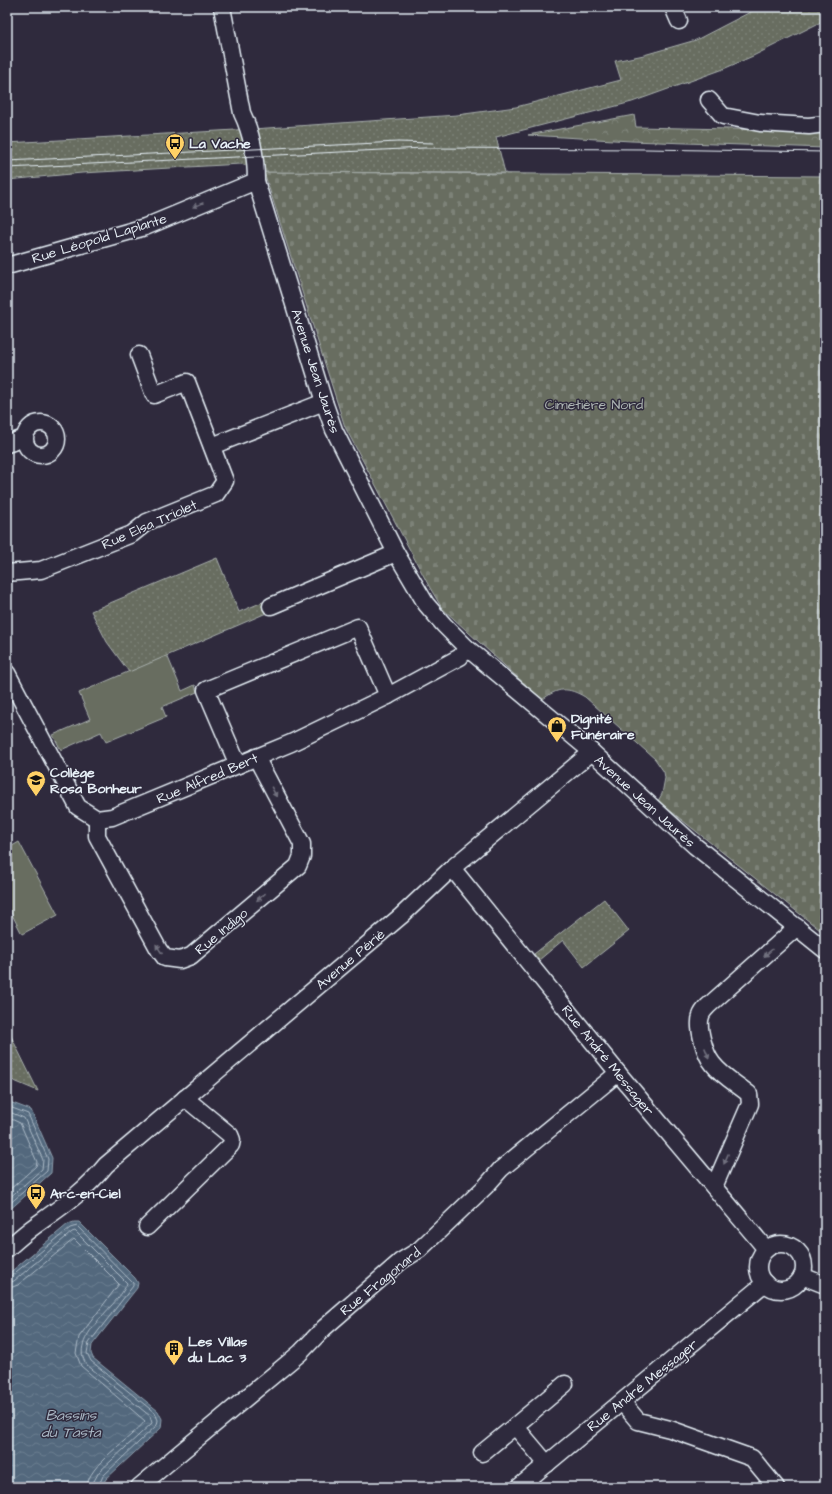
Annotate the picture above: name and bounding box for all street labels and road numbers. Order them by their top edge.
street label: Rue Léopold Laplante [29,209,170,269]
street label: Avenue Jean Jaurès [285,307,345,436]
street label: Rue Elsa Triolet [99,495,201,555]
street label: Rue Alfred Bert [153,748,262,809]
street label: Avenue Jean Jaurès [589,751,699,853]
street label: Rue Indigo [191,904,253,960]
street label: Avenue Périé [312,925,390,995]
street label: Rue André Messager [556,1001,658,1120]
street label: Rue Fragonard [336,1243,425,1321]
street label: Rue André Messager [583,1335,702,1437]

